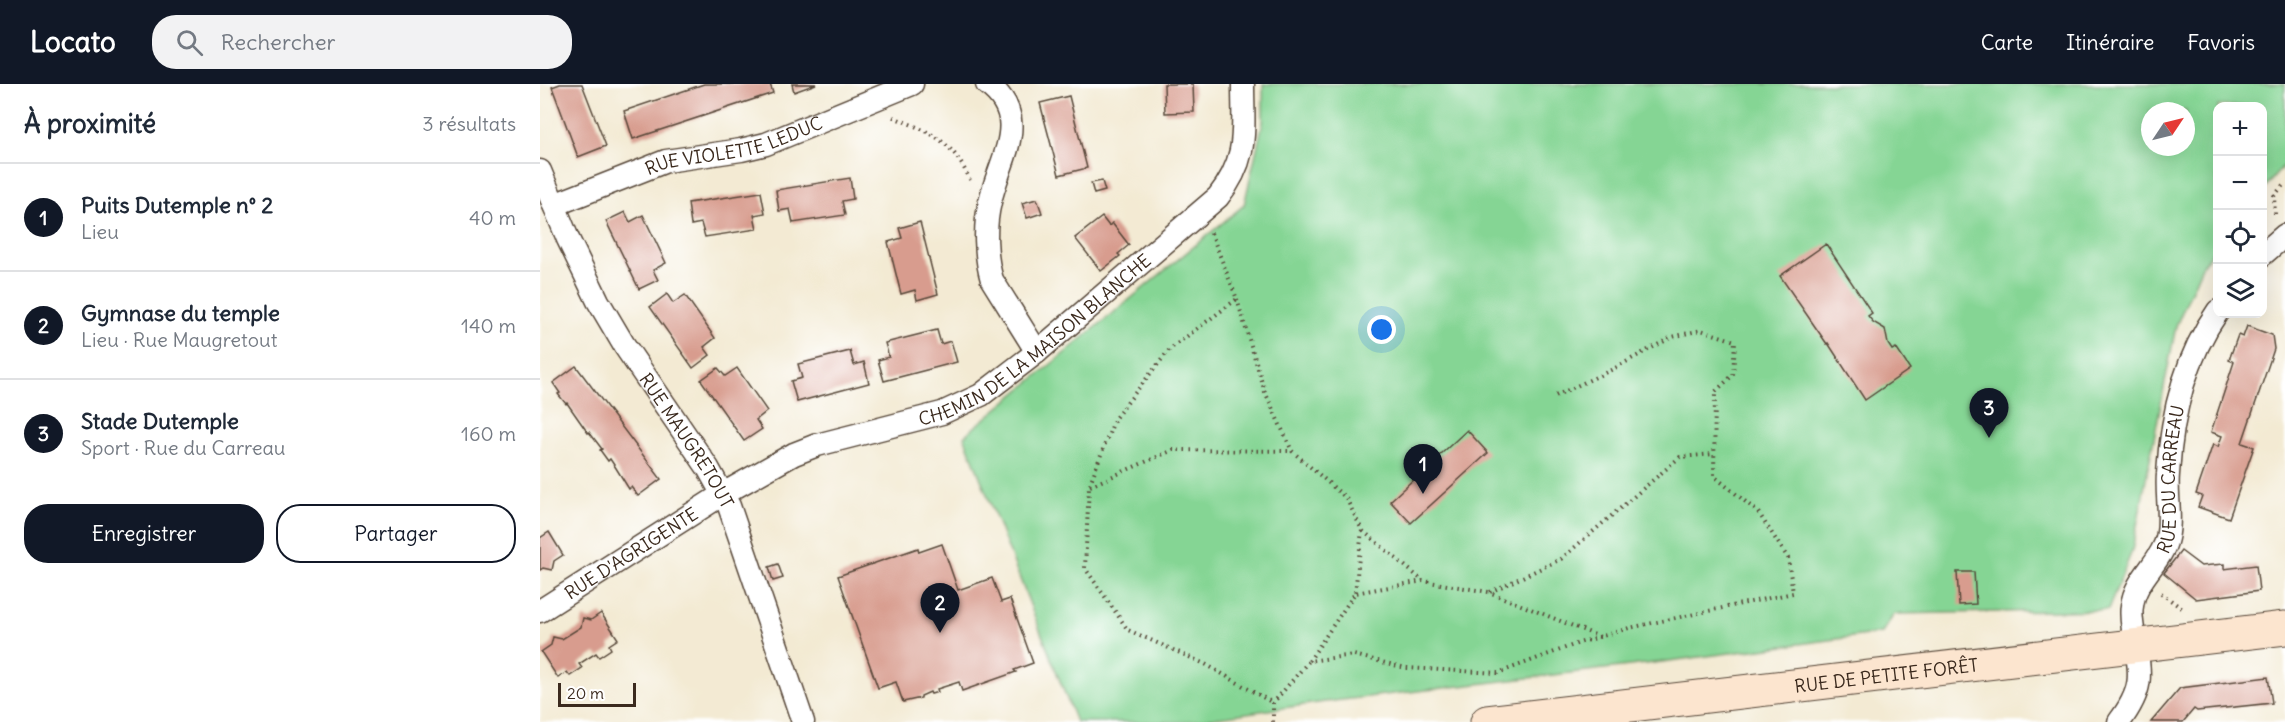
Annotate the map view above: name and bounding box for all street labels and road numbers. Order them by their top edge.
street label: RUE VIOLETTE LEDUC [642,111,826,180]
street label: CHEMIN DE LA MAISON BLANCHE [916,249,1155,430]
street label: RUE MAUGRETOUT [635,368,739,512]
street label: RUE DU CARREAU [2151,403,2189,557]
street label: RUE D'AGRIGENTE [560,502,702,604]
street label: RUE DE PETITE FORÊT [1793,653,1979,697]

